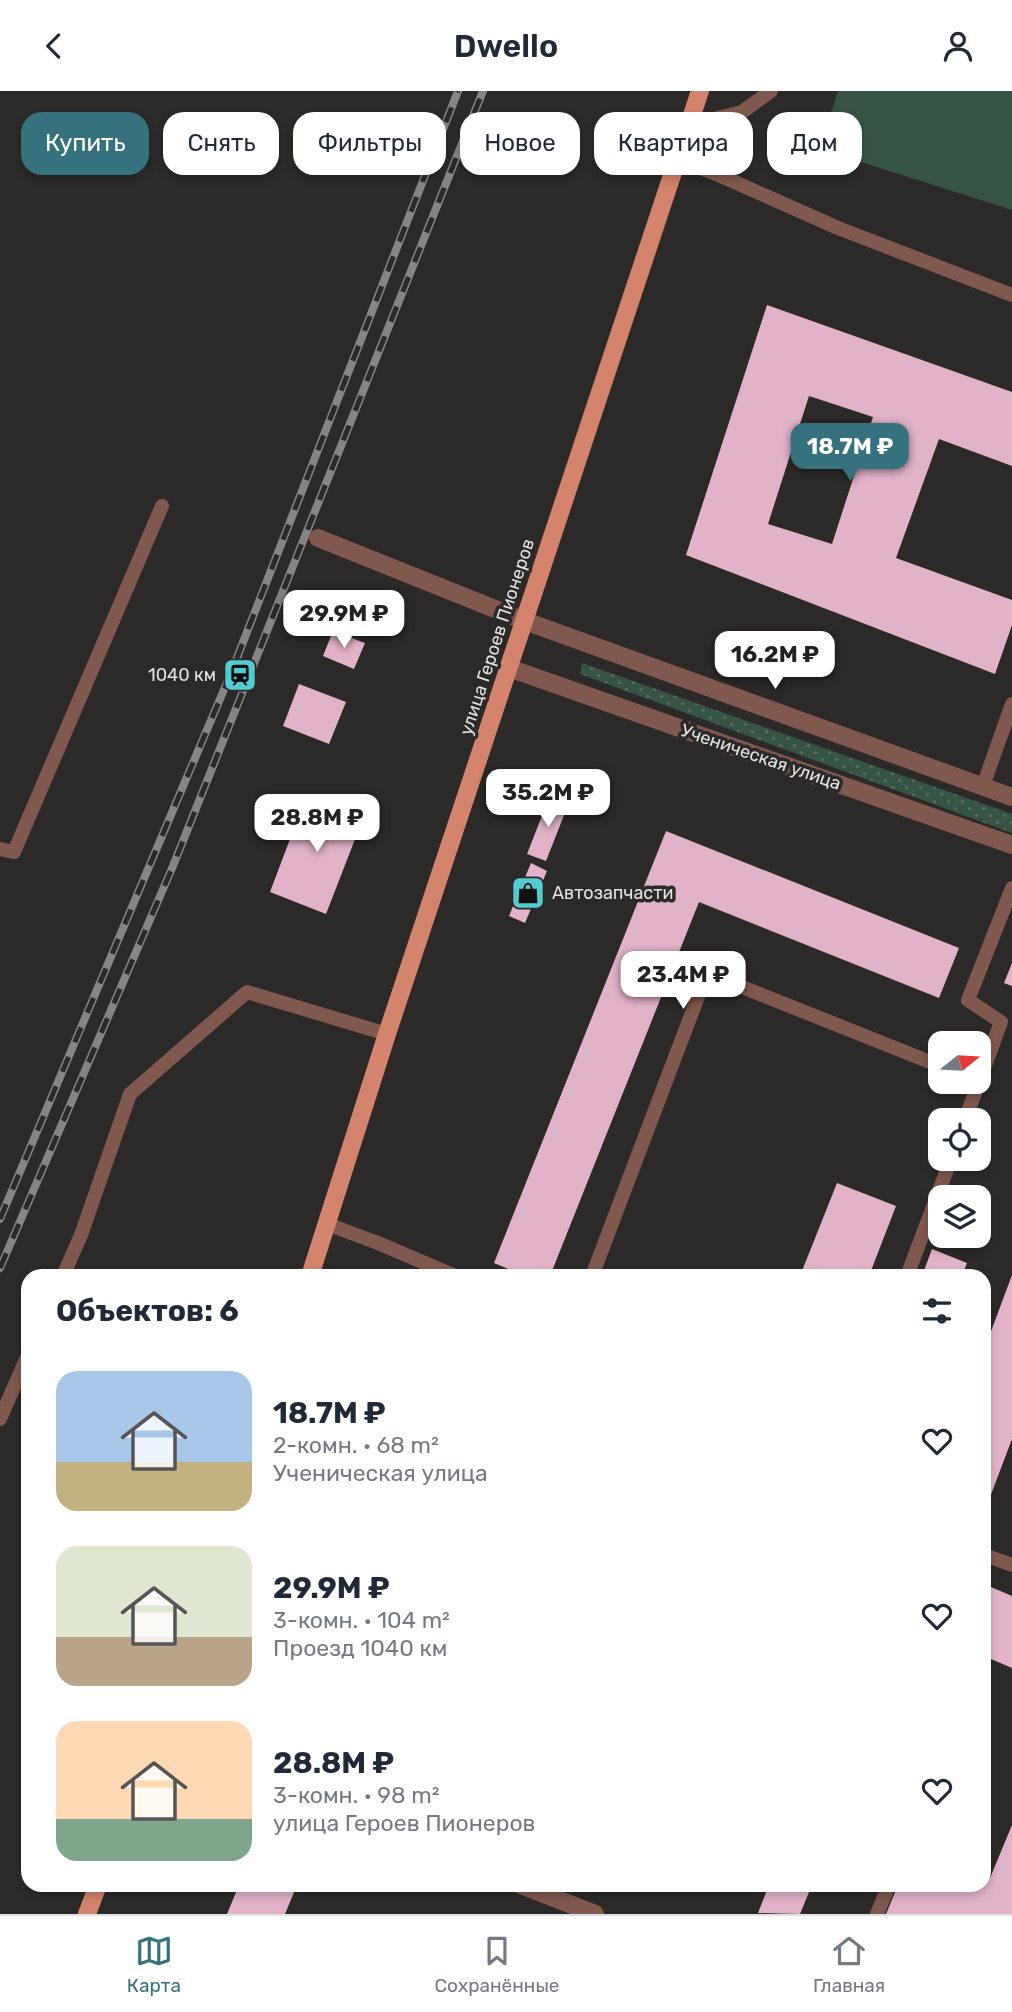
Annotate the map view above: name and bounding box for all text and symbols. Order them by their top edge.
icon: back [35,27,73,65]
text: Dwello [454,27,558,65]
icon: person [939,27,977,65]
chip: Купить [21,112,149,175]
chip: Снять [163,112,279,175]
chip: Фильтры [293,112,446,175]
chip: Новое [460,112,580,175]
chip: Квартира [594,112,753,175]
chip: Дом [767,112,862,175]
pin: 18.7M ₽ [785,423,915,483]
text: 18.7M ₽ [807,432,893,460]
street label: улица Героев Пионеров [455,536,539,738]
pin: 29.9M ₽ [279,591,409,650]
text: 29.9M ₽ [299,599,389,627]
pin: 16.2M ₽ [710,631,840,691]
text: 16.2M ₽ [731,640,819,668]
station icon: 1040 км [221,656,259,694]
place label: 1040 км [148,664,216,686]
street label: Ученическая улица [678,719,844,795]
pin: 35.2M ₽ [483,769,613,829]
text: 35.2M ₽ [502,778,594,806]
pin: 28.8M ₽ [252,795,382,854]
text: 28.8M ₽ [271,803,363,831]
shop icon: Автозапчасти [509,874,547,912]
place label: Автозапчасти [552,882,673,904]
pin: 23.4M ₽ [618,951,748,1011]
text: 23.4M ₽ [637,960,729,988]
north arrow [928,1031,990,1094]
map controls [928,1031,991,1248]
button: locate [928,1108,991,1171]
button: layers [928,1185,991,1248]
icon: filters [918,1292,956,1330]
text: Объектов: 6 [56,1293,239,1329]
text: 18.7M ₽ [273,1395,386,1431]
icon: home [112,1399,196,1483]
icon: heart [918,1422,956,1460]
text: 2-комн. · 68 m² [273,1431,439,1459]
text: Ученическая улица [273,1459,488,1487]
text: 29.9M ₽ [273,1570,390,1606]
icon: home [112,1574,196,1658]
icon: heart [918,1597,956,1635]
text: 3-комн. · 104 m² [273,1606,450,1634]
text: Проезд 1040 км [273,1634,447,1662]
text: 28.8M ₽ [273,1745,394,1781]
icon: home [112,1749,196,1833]
icon: heart [918,1772,956,1810]
text: 3-комн. · 98 m² [273,1781,439,1809]
text: улица Героев Пионеров [273,1809,536,1837]
tab: Карта [127,1932,181,1997]
tab: Сохранённые [434,1932,559,1997]
tab: Главная [813,1932,885,1997]

